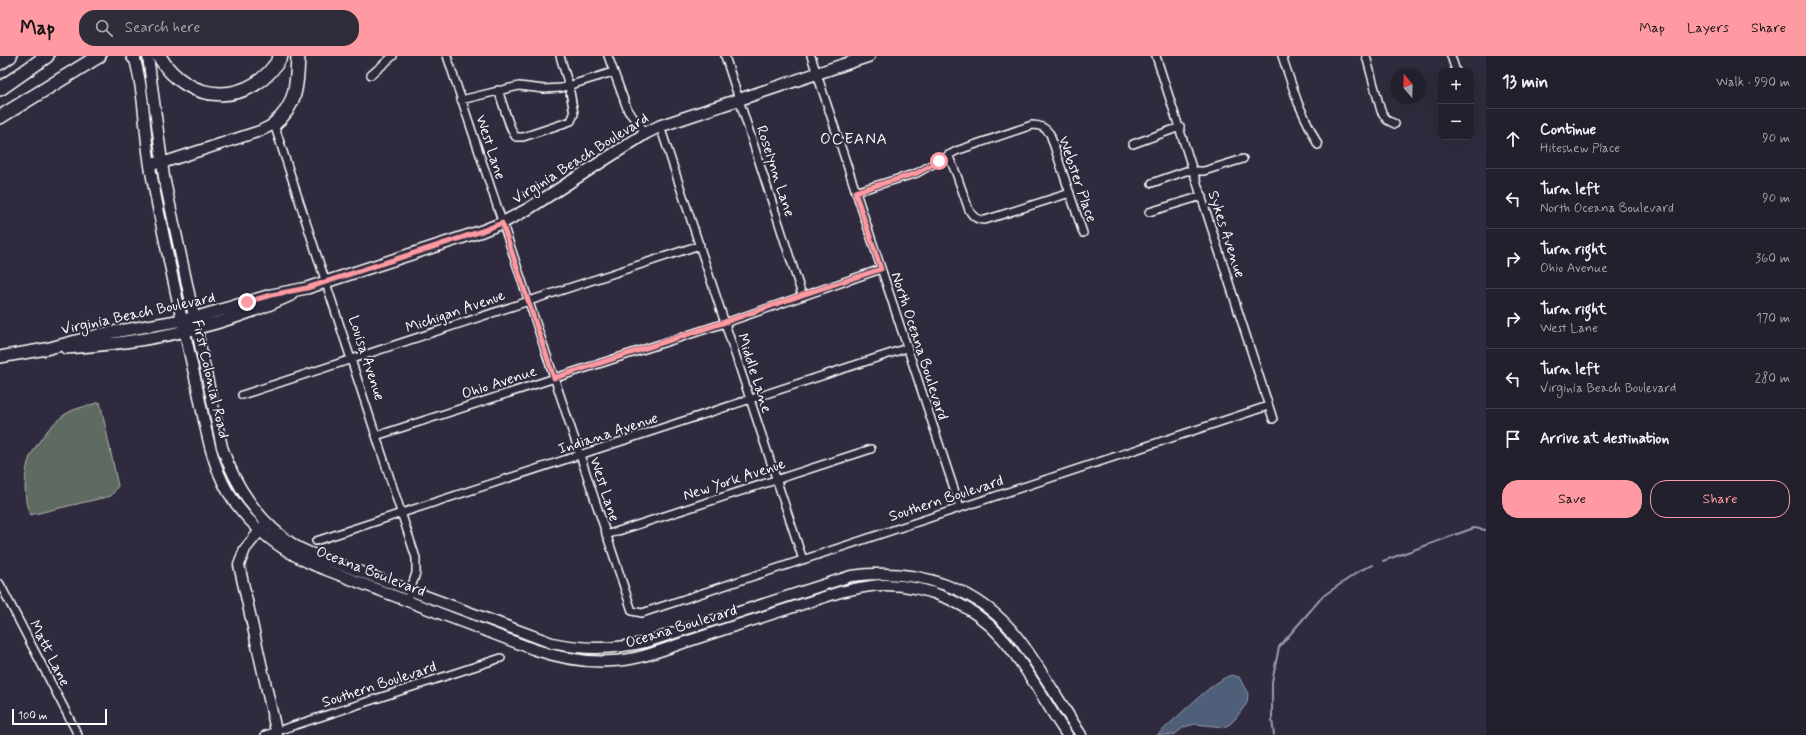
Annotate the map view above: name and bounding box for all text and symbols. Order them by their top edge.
search box [79,10,359,46]
text: Map [20,16,55,41]
icon: search [93,17,115,39]
text: Search here [125,18,200,38]
text: Map [1639,19,1665,37]
text: Layers [1687,19,1729,37]
text: Share [1751,19,1786,37]
north arrow [1390,68,1426,104]
map controls [1438,68,1474,140]
button: + [1438,68,1474,104]
text: 13 min [1502,71,1548,93]
text: Walk · 990 m [1716,74,1790,91]
button: − [1438,104,1474,140]
street label: Virginia Beach Boulevard [509,109,653,210]
street label: West Lane [470,112,510,182]
text: Continue [1540,120,1596,140]
street label: Roselynn Lane [751,123,799,220]
icon: ahead [1502,128,1524,150]
district label: OCEANA [820,129,888,150]
text: 90 m [1762,130,1790,147]
street label: Webster Place [1053,134,1101,225]
text: Hiteshew Place [1540,140,1620,157]
route start [930,152,948,170]
text: Turn left [1540,180,1600,200]
street label: Sykes Avenue [1203,188,1250,281]
icon: left [1502,188,1524,210]
text: 90 m [1762,190,1790,207]
text: North Oceana Boulevard [1540,200,1674,217]
text: Turn right [1540,240,1607,260]
icon: right [1502,248,1524,270]
text: 360 m [1755,250,1790,267]
text: Ohio Avenue [1540,260,1608,277]
street label: North Oceana Boulevard [886,270,952,423]
street label: Michigan Avenue [403,286,508,338]
street label: Virginia Beach Boulevard [59,288,217,341]
route end [238,293,256,311]
text: Turn right [1540,300,1607,320]
icon: right [1502,308,1524,330]
text: 170 m [1756,310,1790,327]
street label: Louisa Avenue [343,313,389,404]
street label: First Colonial Road [187,318,233,441]
text: West Lane [1540,320,1598,337]
street label: Middle Lane [732,331,776,416]
text: Turn left [1540,360,1600,380]
street label: Ohio Avenue [459,361,539,405]
icon: left [1502,368,1524,390]
text: 280 m [1755,370,1790,387]
text: Virginia Beach Boulevard [1540,380,1676,397]
street label: Indiana Avenue [556,408,661,460]
icon: arrive [1502,428,1524,450]
text: Arrive at destination [1540,429,1669,449]
street label: West Lane [584,454,624,524]
street label: New York Avenue [681,454,788,506]
street label: Southern Boulevard [887,471,1006,527]
button: Save [1502,480,1642,518]
button: Share [1650,480,1790,518]
street label: Oceana Boulevard [313,542,428,602]
street label: Oceana Boulevard [623,600,740,653]
street label: Matt Lane [24,617,74,690]
street label: Southern Boulevard [320,657,439,713]
scale bar [12,707,107,726]
text: 100 m [18,709,48,723]

